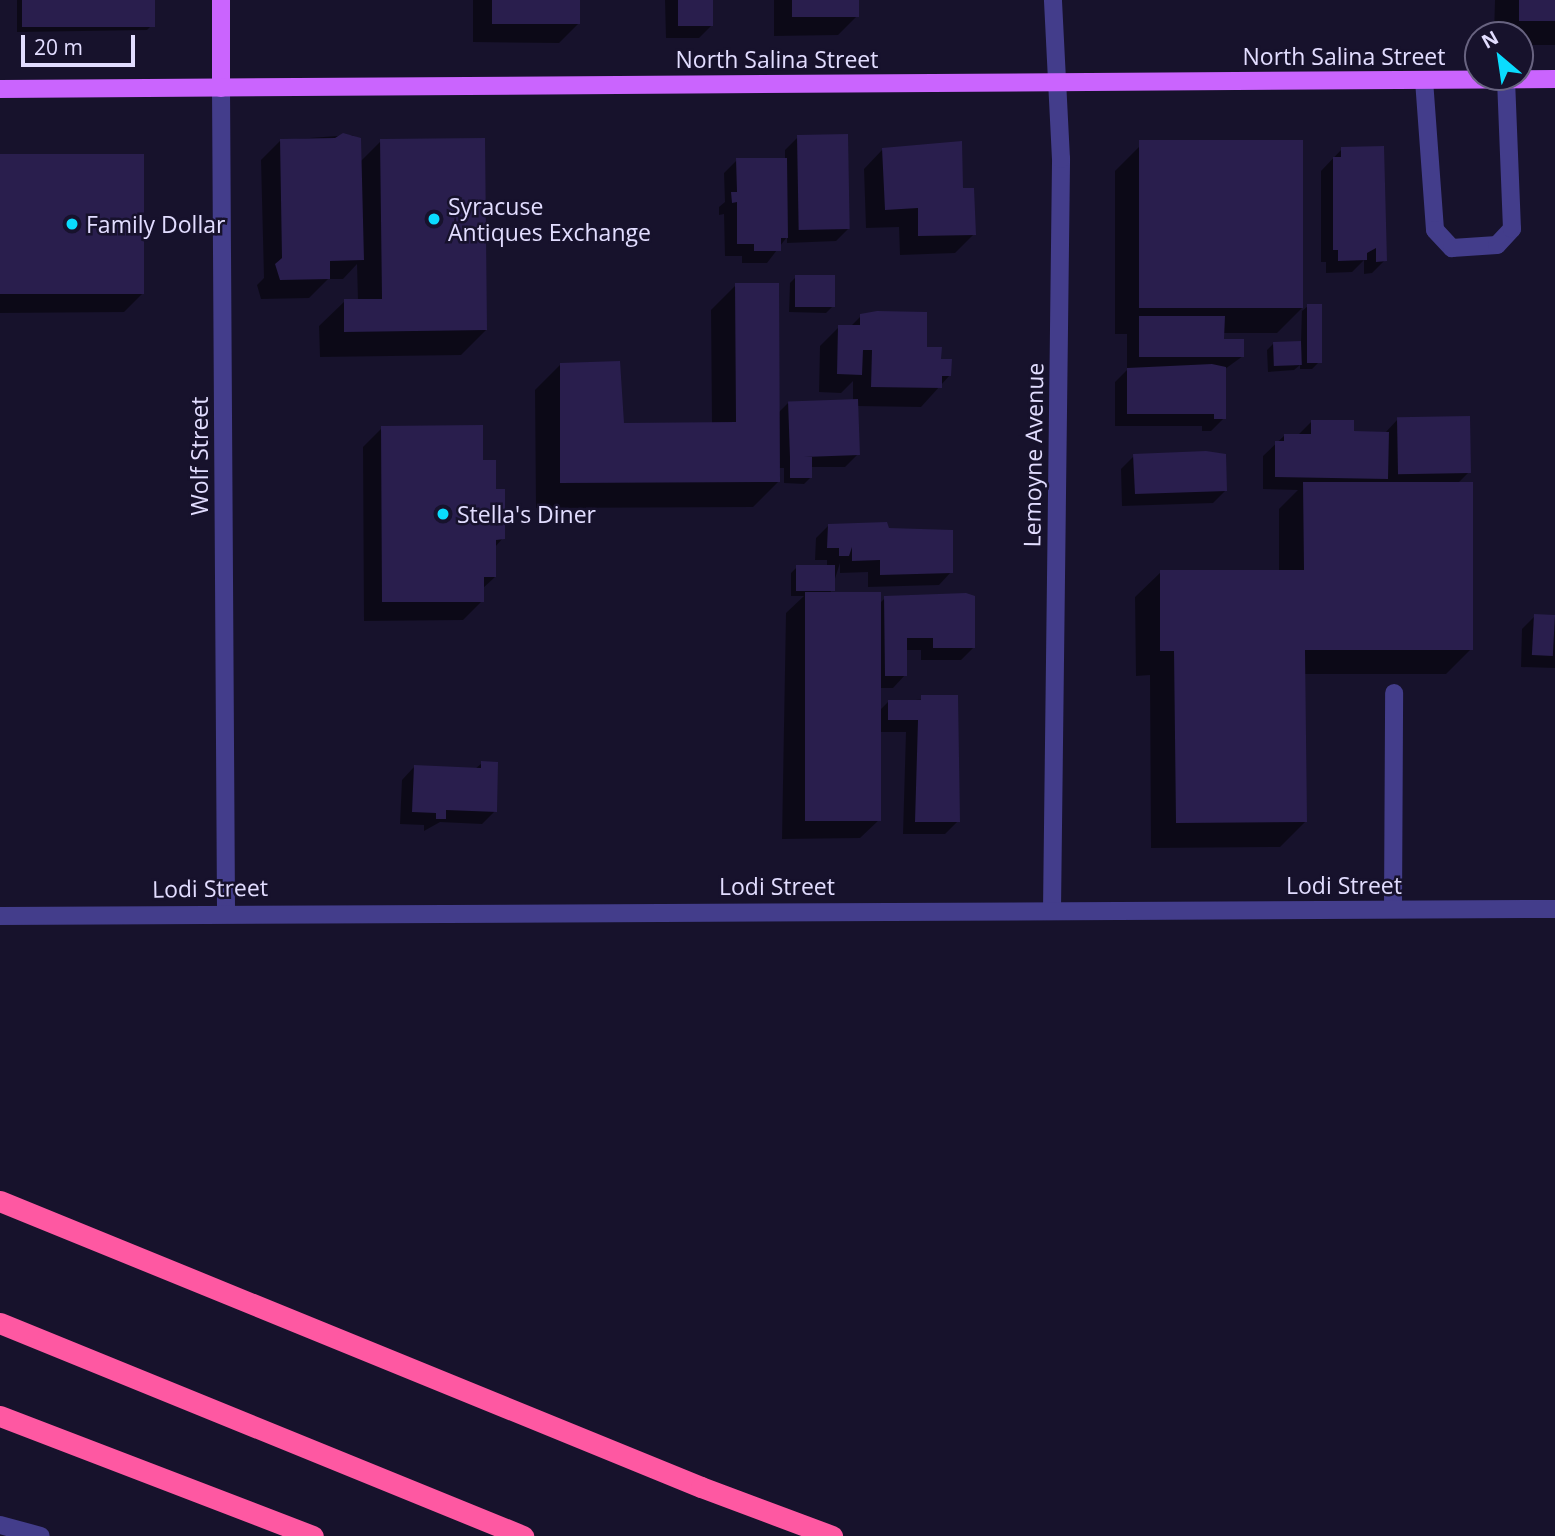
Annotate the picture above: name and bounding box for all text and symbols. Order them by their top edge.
scale bar [24,21,138,65]
north arrow [1464,21,1534,91]
text: N [1477,24,1503,55]
text: 20 m [34,33,83,61]
street label: North Salina Street [1243,42,1445,70]
street label: North Salina Street [676,45,878,73]
place label: Syracuse Antiques Exchange [448,192,651,246]
place label: Family Dollar [86,210,225,238]
marker: Syracuse Antiques Exchange [426,211,442,227]
marker: Family Dollar [64,216,80,232]
street label: Lemoyne Avenue [1018,362,1048,548]
street label: Wolf Street [185,397,213,515]
place label: Stella's Diner [457,500,596,528]
marker: Stella's Diner [435,506,451,522]
street label: Lodi Street [1286,871,1402,899]
street label: Lodi Street [719,872,835,900]
street label: Lodi Street [152,873,268,903]

